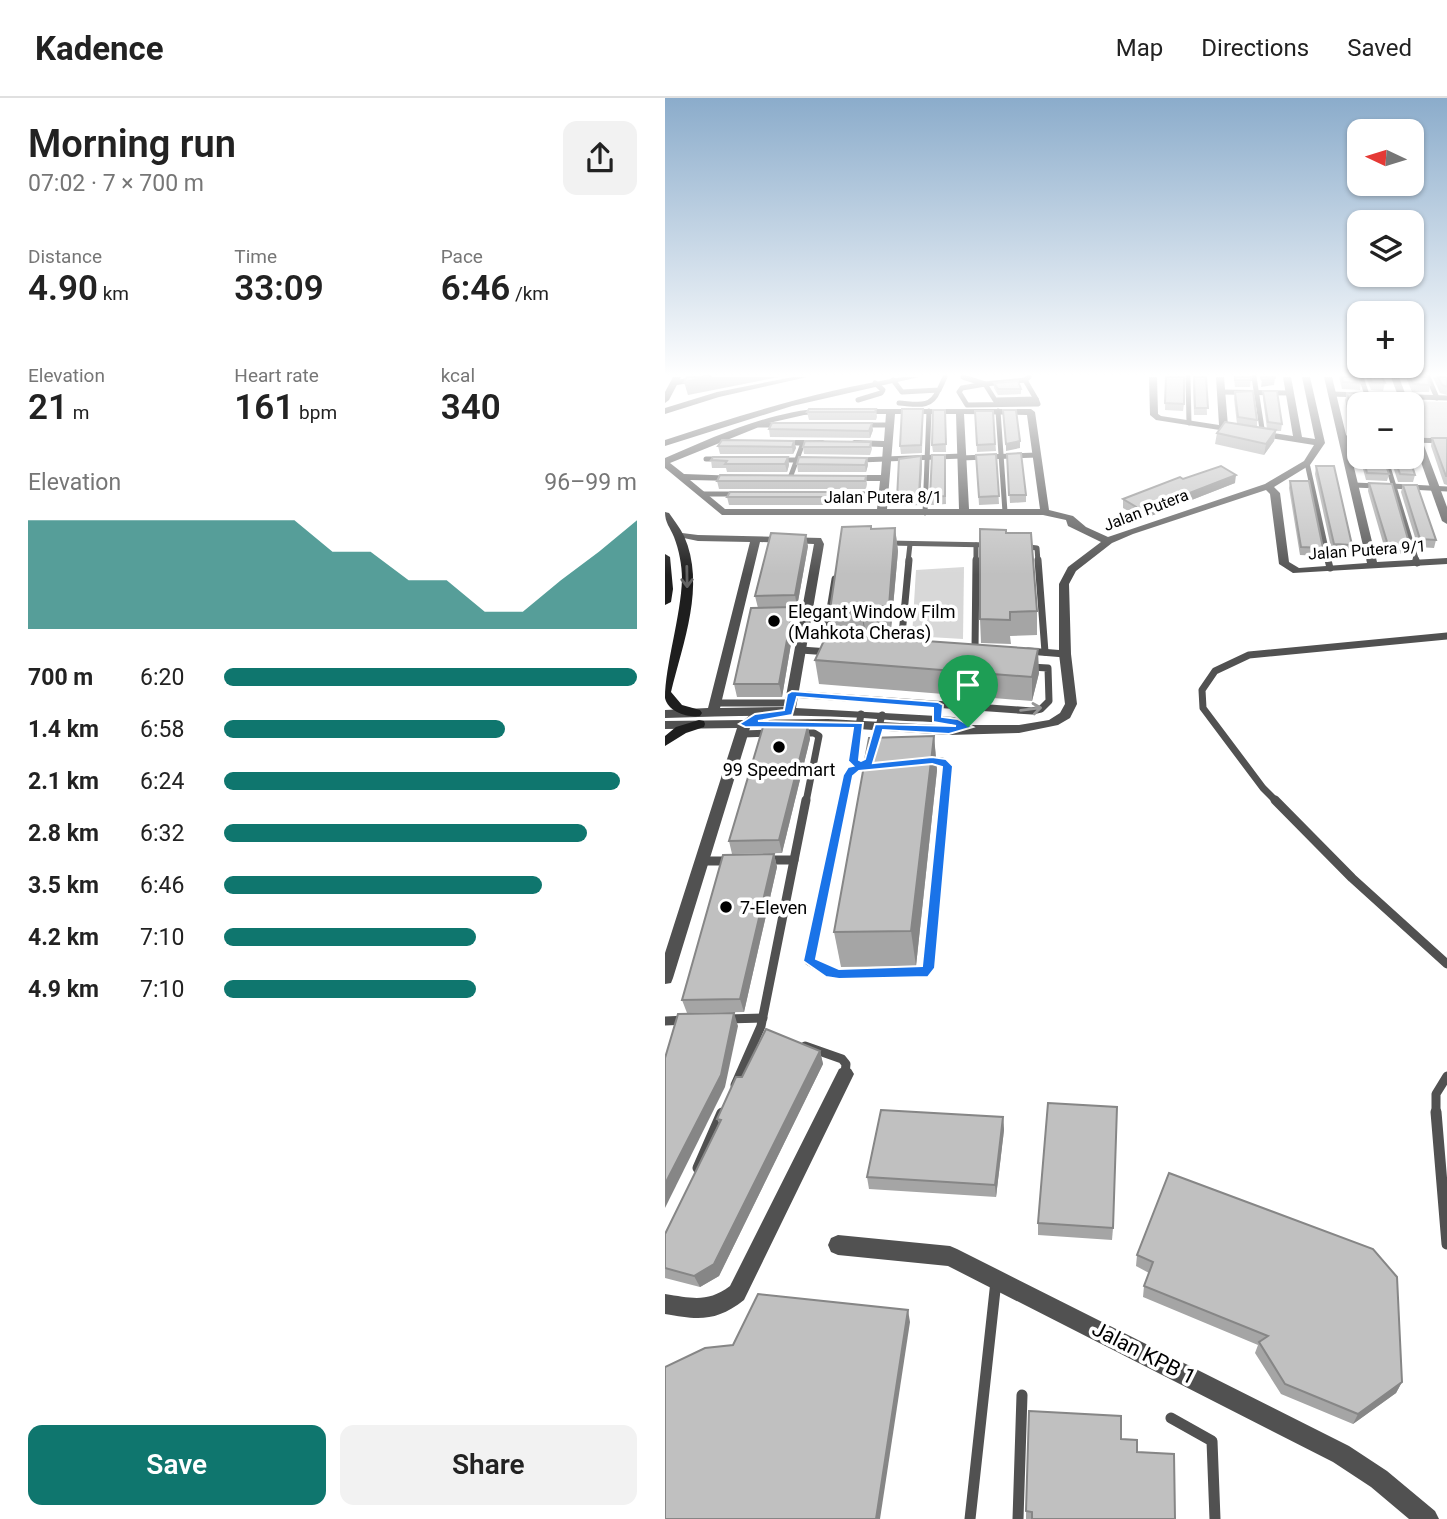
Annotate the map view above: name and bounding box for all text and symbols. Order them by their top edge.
text: Kadence [35,29,164,68]
text: Map [1116,34,1163,62]
text: Directions [1201,34,1309,62]
text: Saved [1347,34,1412,62]
north arrow [1347,119,1425,196]
map controls [1347,119,1424,469]
button: share [563,121,637,195]
text: Morning run [28,122,236,166]
text: 07:02 · 7 × 700 m [28,170,204,197]
button: layers [1347,210,1424,287]
text: Distance [28,245,102,268]
text: Time [234,245,277,268]
text: Pace [441,245,483,268]
text: 4.90 [28,268,98,309]
text: 33:09 [234,268,324,309]
text: 6:46 [441,268,510,309]
text: km [98,282,129,305]
text: /km [510,282,549,305]
button: + [1347,301,1424,378]
text: Elevation [28,364,105,387]
text: Heart rate [234,364,319,387]
text: kcal [441,364,475,387]
text: 21 [28,387,68,428]
text: 161 [234,387,294,428]
text: 340 [441,387,501,428]
button: − [1347,392,1424,469]
text: m [68,401,89,424]
text: bpm [294,401,337,424]
text: Elevation [28,469,121,496]
text: 96–99 m [544,469,637,496]
street label: Jalan Putera [1101,485,1191,535]
street label: Jalan Putera 8/1 [824,488,942,507]
street label: Jalan Putera 9/1 [1308,536,1426,564]
one-way arrow [680,565,693,588]
place label: Elegant Window Film (Mahkota Cheras) [788,601,956,644]
marker: Elegant Window Film (Mahkota Cheras) [766,613,782,629]
pin [938,655,998,727]
text: 700 m [28,664,93,691]
text: 6:20 [140,664,184,691]
icon: arrive [949,666,987,704]
one-way arrow [1019,702,1042,715]
text: 1.4 km [28,716,99,743]
text: 6:58 [140,716,184,743]
marker: 99 Speedmart [771,739,787,755]
place label: 99 Speedmart [723,759,835,780]
text: 2.1 km [28,768,99,795]
text: 6:24 [140,768,184,795]
text: 2.8 km [28,820,99,847]
text: 6:32 [140,820,184,847]
text: 3.5 km [28,872,99,899]
text: 6:46 [140,872,184,899]
place label: 7-Eleven [740,897,807,918]
marker: 7-Eleven [718,899,734,915]
text: 4.2 km [28,924,99,951]
text: 7:10 [140,924,184,951]
text: 4.9 km [28,976,99,1003]
text: 7:10 [140,976,184,1003]
street label: Jalan KPB 1 [1088,1317,1200,1389]
button: Save [28,1425,326,1505]
button: Share [340,1425,637,1505]

